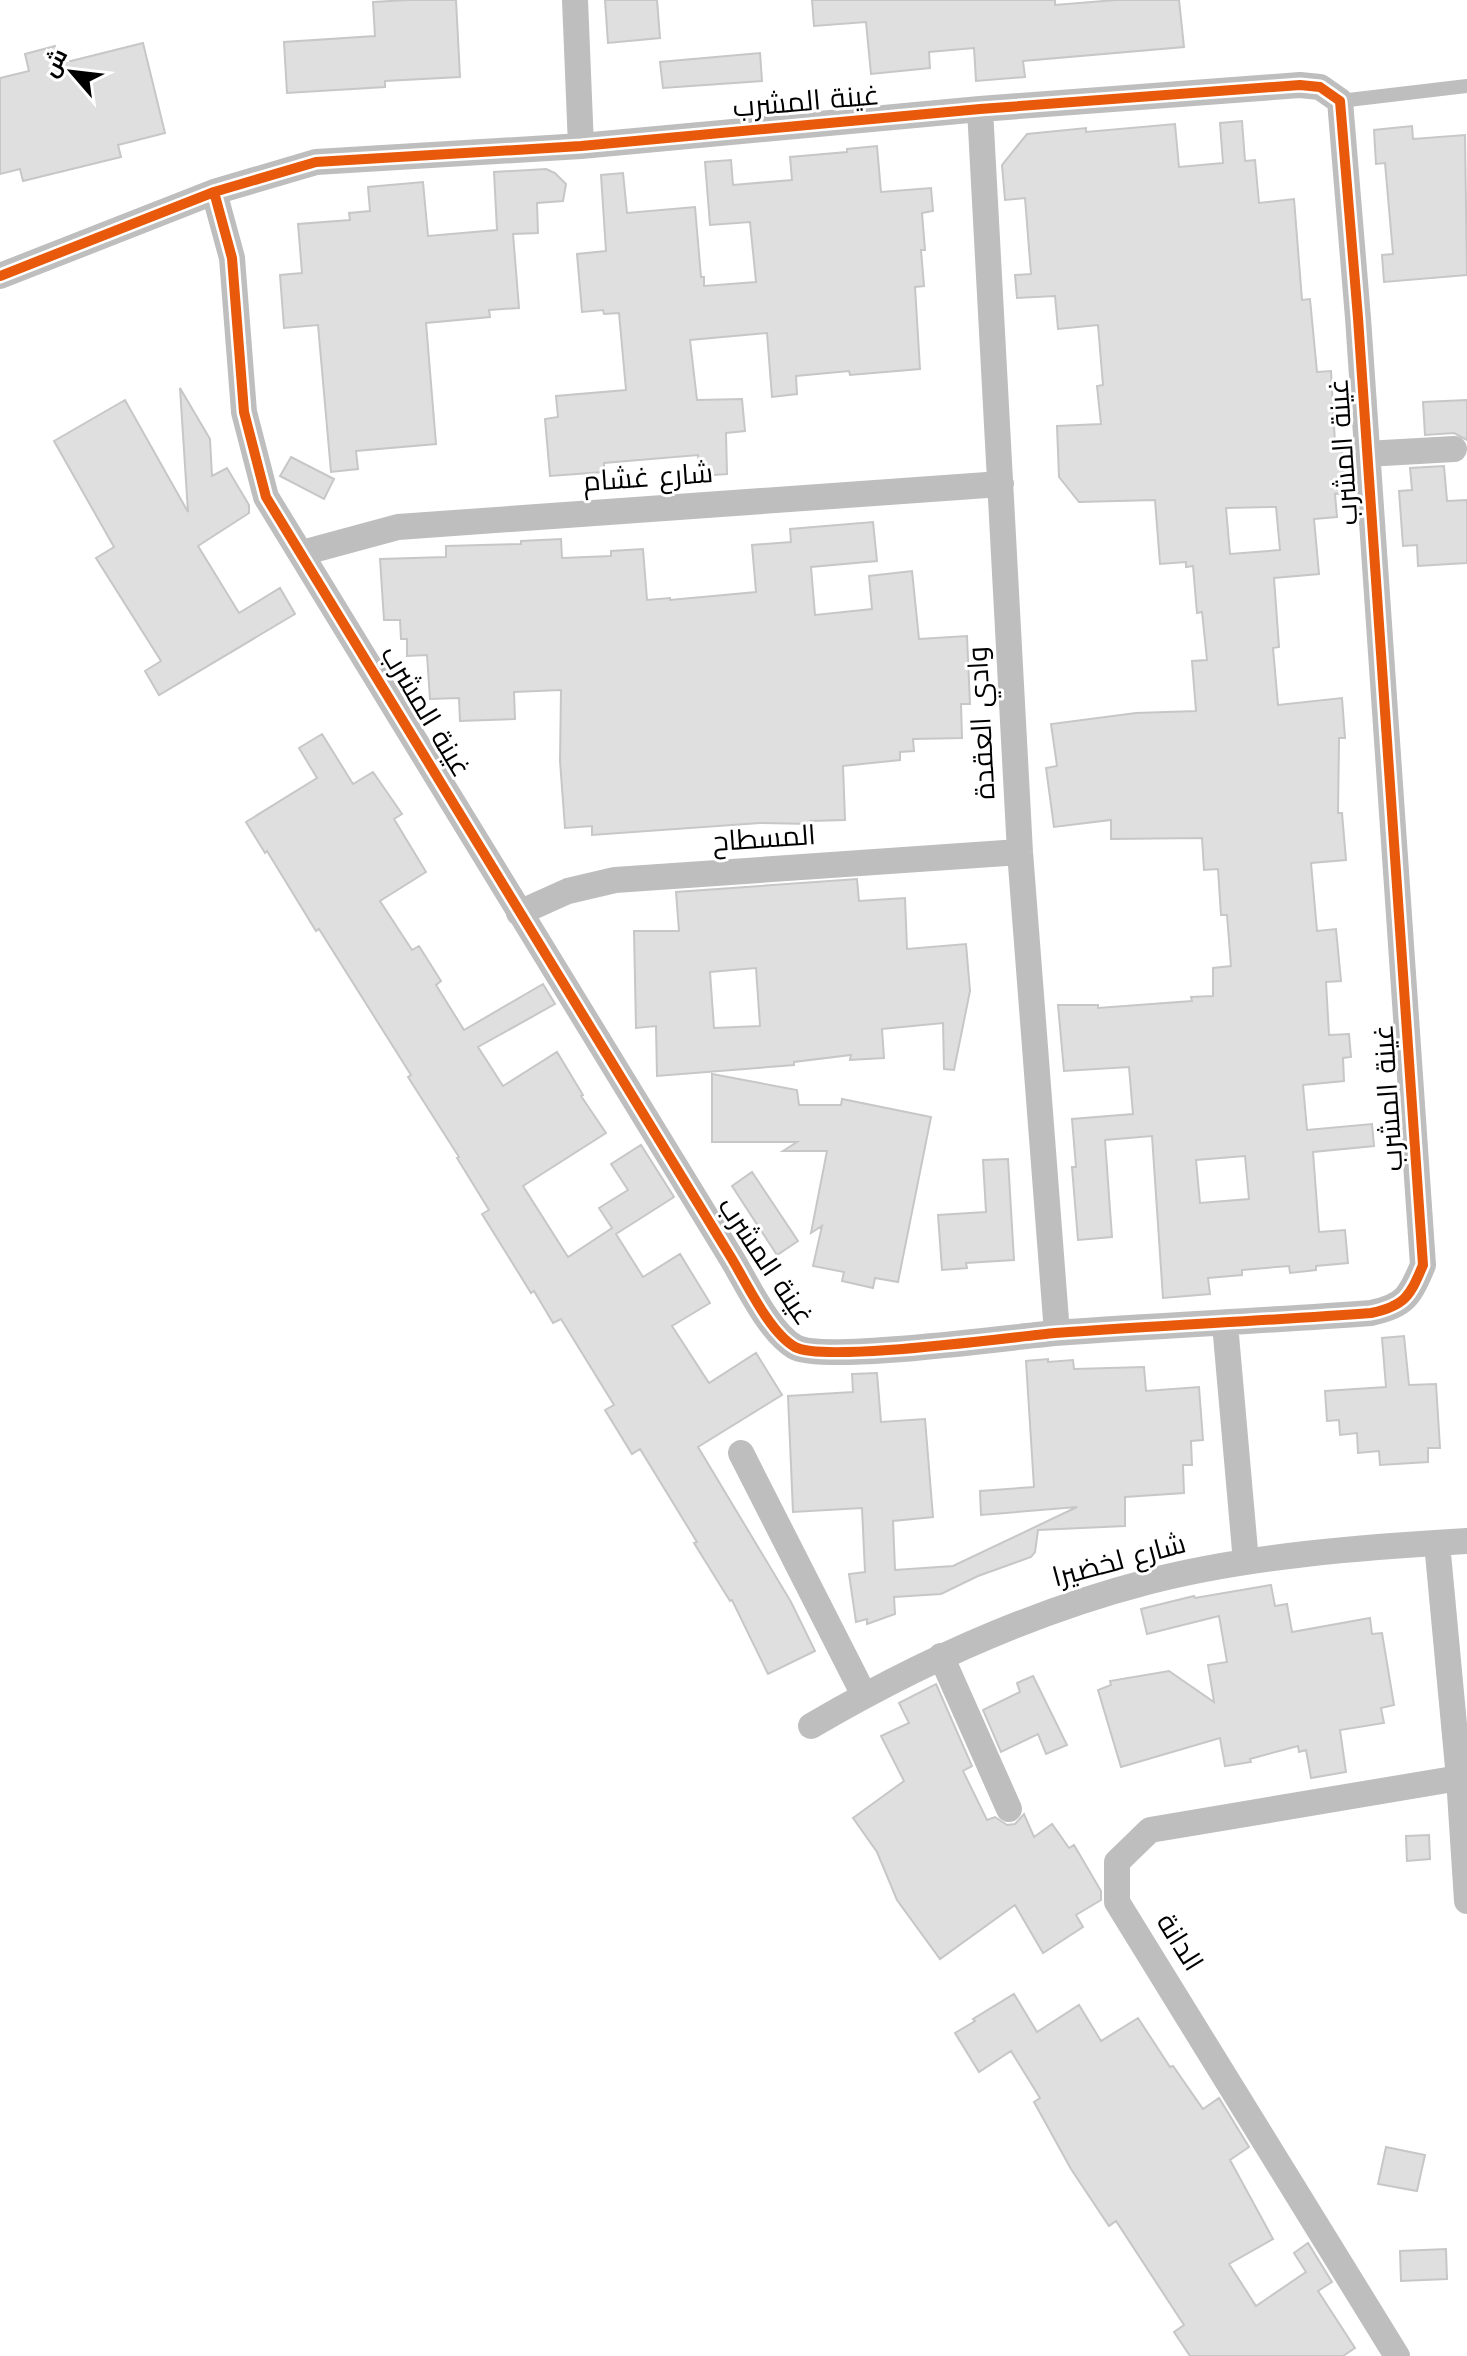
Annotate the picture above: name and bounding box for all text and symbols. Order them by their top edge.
north arrow [32,32,112,112]
text: ش [37,45,73,82]
street label: غينة المشرب [731,78,881,124]
street label: غينة المشرب [1321,378,1365,526]
street label: شارع غشام [582,456,714,501]
street label: غينة المشرب [374,639,478,783]
street label: وادي العقدة [961,645,1006,800]
street label: المسطاح [711,818,817,860]
street label: غينة المشرب [1366,1024,1410,1172]
street label: غينة المشرب [711,1191,821,1331]
street label: شارع لخضيرا [1049,1526,1190,1596]
street label: الدانة [1150,1907,1210,1977]

